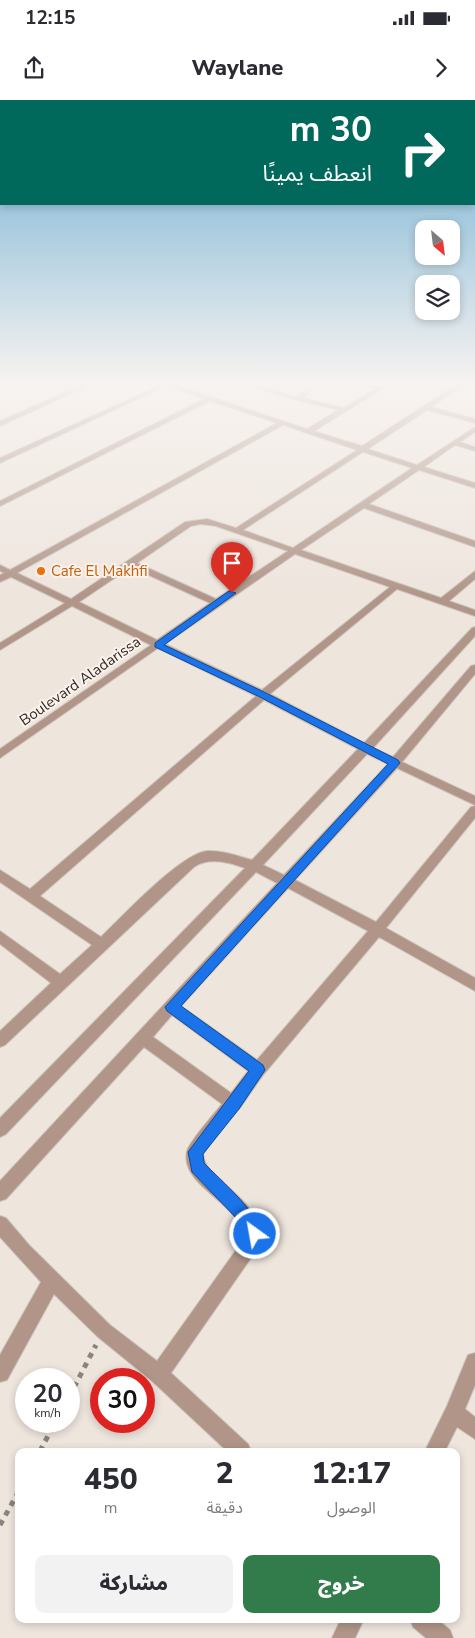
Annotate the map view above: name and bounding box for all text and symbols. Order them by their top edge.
text: 12:15 [25,5,75,31]
text: Waylane [192,53,283,83]
icon: share [20,54,48,82]
icon: forward [427,54,455,82]
text: 30 m [290,106,372,153]
icon: right [390,120,455,185]
text: انعطف يمينًا [263,159,372,189]
north arrow [415,220,460,265]
map controls [415,220,460,320]
button: layers [415,275,460,320]
pin [211,542,253,593]
icon: arrive [218,549,246,577]
place label: Cafe El Makhfi [51,561,148,581]
marker: Cafe El Makhfi [35,565,47,577]
street label: Boulevard Aladarissa [15,632,145,730]
position arrow [228,1207,280,1259]
speed limit sign: 30 [90,1368,155,1433]
text: 20 [32,1377,63,1411]
text: km/h [34,1405,61,1421]
text: 2 [216,1453,234,1494]
text: 12:17 [312,1453,391,1494]
text: 450 [84,1459,138,1500]
text: m [104,1497,118,1519]
text: دقيقة [206,1497,243,1519]
text: الوصول [327,1497,376,1519]
button: مشاركة [35,1555,233,1613]
button: خروج [243,1555,440,1613]

